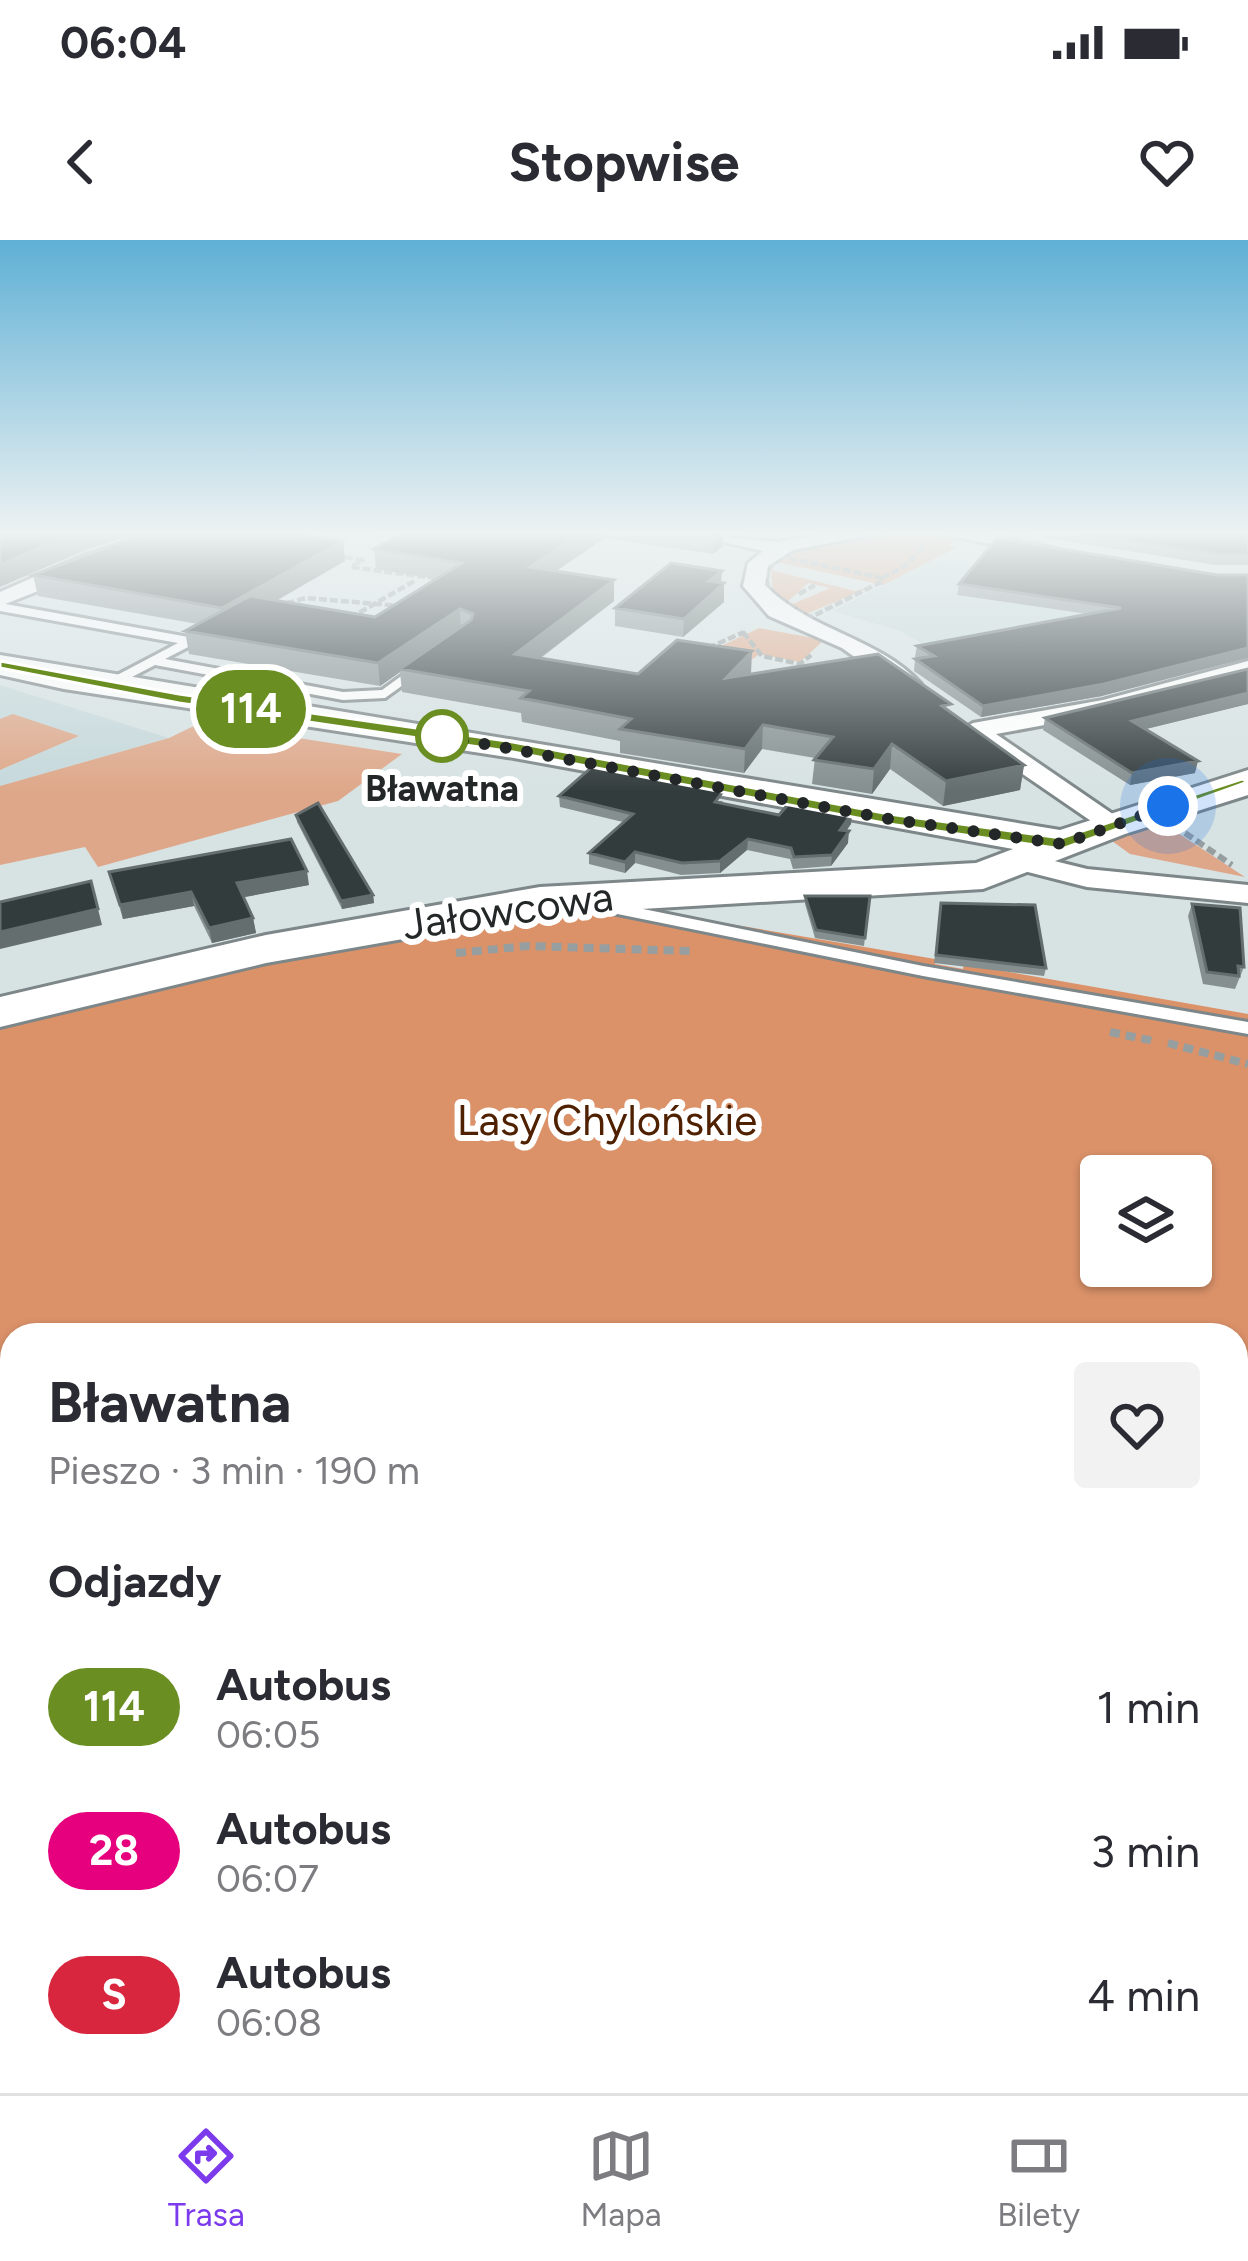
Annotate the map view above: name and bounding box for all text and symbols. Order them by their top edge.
text: 06:04 [60,15,186,69]
icon: back [48,129,114,195]
icon: heart [1134,129,1200,195]
text: Stopwise [509,130,739,195]
line badge: 114 [182,670,320,748]
text: 114 [220,683,282,734]
marker: Bławatna [417,711,467,761]
place label: Bławatna [365,767,519,810]
your location [1138,776,1198,836]
street label: Jałowcowa [400,871,616,950]
park label: Lasy Chylońskie [457,1095,757,1146]
map controls [1080,1155,1212,1287]
button: layers [1080,1155,1212,1287]
button: heart [1074,1362,1200,1488]
text: Bławatna [48,1368,292,1436]
text: Pieszo · 3 min · 190 m [48,1447,420,1494]
text: Odjazdy [48,1554,221,1608]
text: Autobus [216,1657,391,1711]
text: 1 min [1096,1680,1200,1734]
text: 114 [83,1681,145,1732]
text: 06:05 [216,1711,320,1758]
text: Autobus [216,1801,391,1855]
text: 3 min [1091,1824,1200,1878]
text: 28 [89,1825,139,1876]
text: 06:07 [216,1855,319,1902]
text: Autobus [216,1945,391,1999]
text: 4 min [1087,1968,1200,2022]
text: S [101,1969,127,2020]
text: 06:08 [216,1999,322,2046]
tab: Trasa [168,2123,245,2234]
tab: Mapa [580,2123,662,2234]
tab: Bilety [997,2123,1080,2234]

